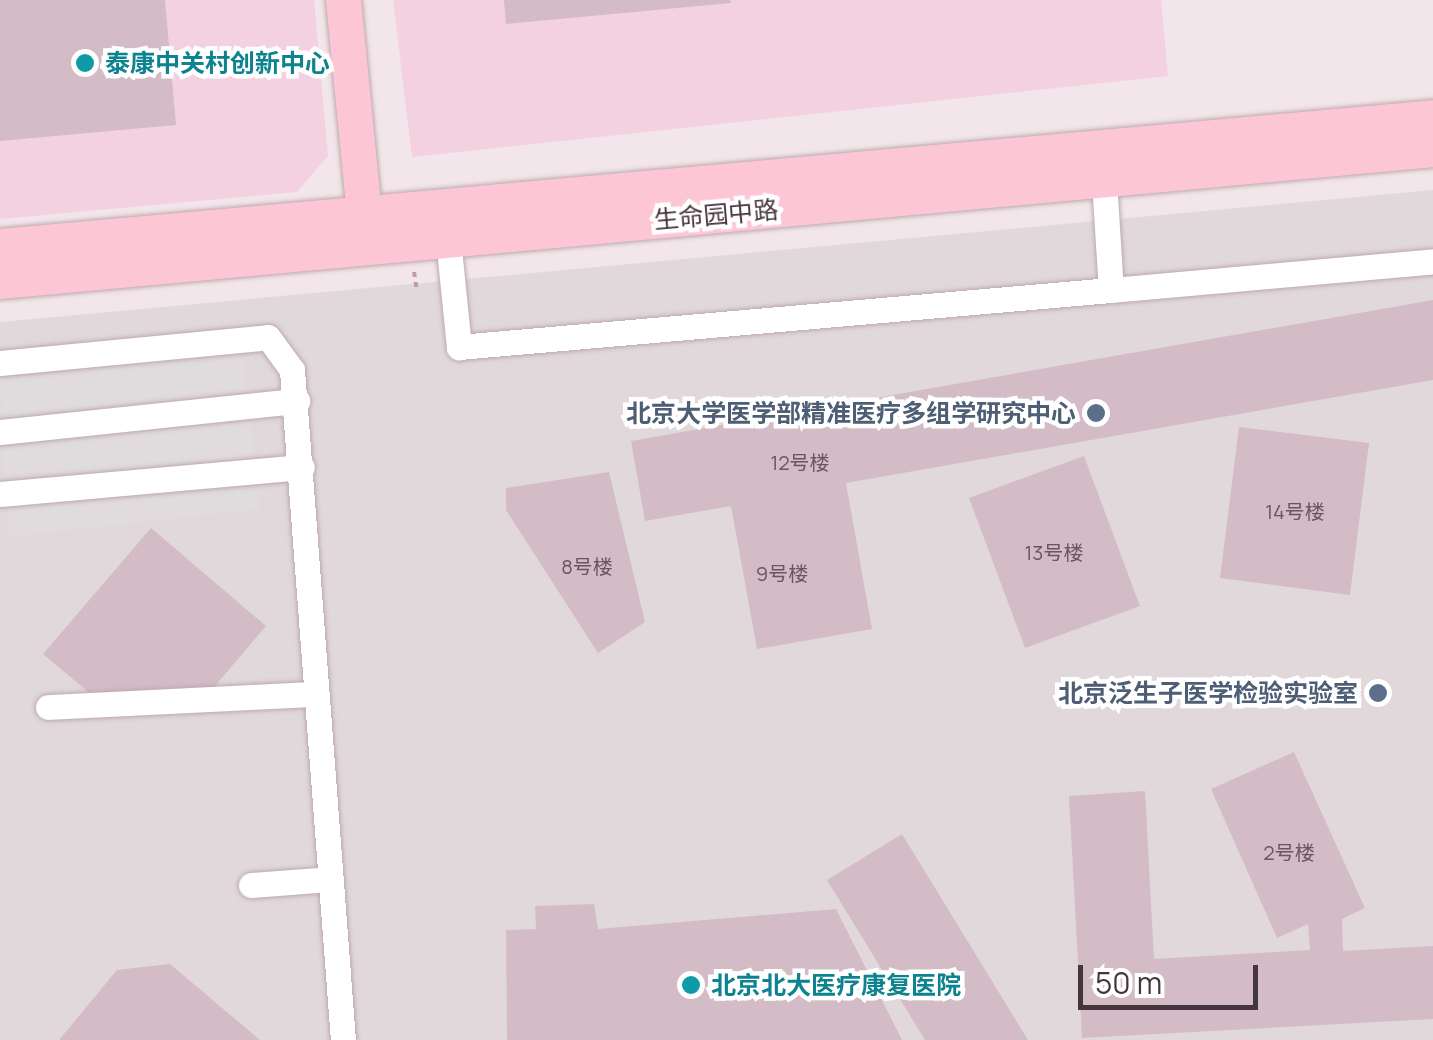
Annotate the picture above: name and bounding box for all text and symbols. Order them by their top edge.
place label: 泰康中关村创新中心 [105,48,330,78]
marker: 泰康中关村创新中心 [74,52,96,74]
street label: 生命园中路 [652,195,780,235]
place label: 北京大学医学部精准医疗多组学研究中心 [626,398,1076,428]
marker: 北京大学医学部精准医疗多组学研究中心 [1085,402,1107,424]
house number: 12号楼 [770,450,830,474]
house number: 14号楼 [1265,499,1325,523]
house number: 13号楼 [1025,540,1083,564]
house number: 8号楼 [561,554,613,578]
house number: 9号楼 [756,561,808,585]
place label: 北京泛生子医学检验实验室 [1058,678,1358,708]
marker: 北京泛生子医学检验实验室 [1367,682,1389,704]
house number: 2号楼 [1263,840,1315,864]
scale bar [1083,945,1263,1007]
text: 50 m [1095,962,1162,1003]
place label: 北京北大医疗康复医院 [711,970,961,1000]
marker: 北京北大医疗康复医院 [680,974,702,996]

